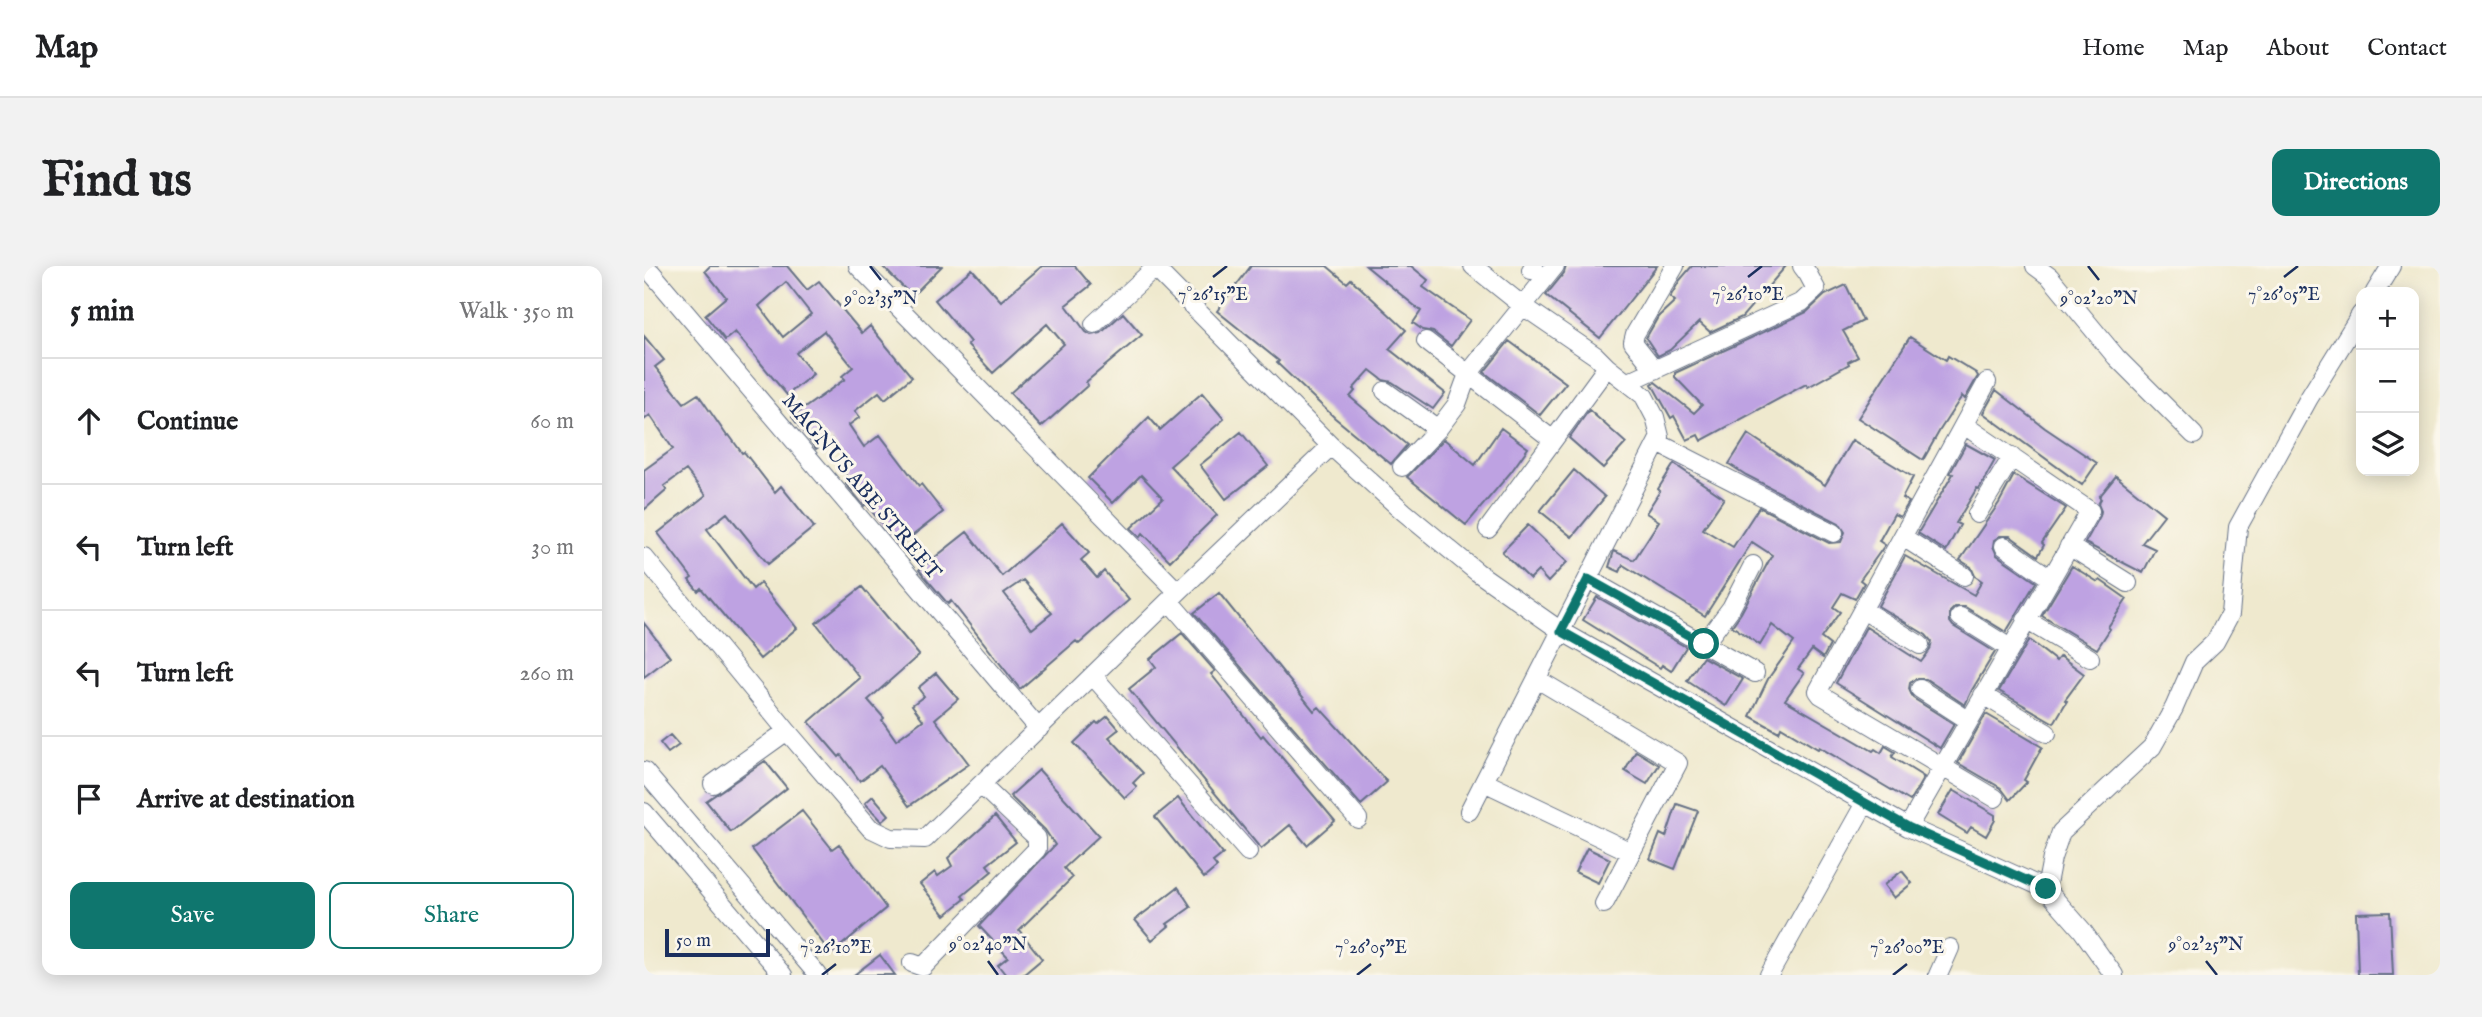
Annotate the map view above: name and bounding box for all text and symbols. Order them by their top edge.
text: Map [35,27,98,69]
text: Home [2082,33,2145,64]
text: Map [2183,33,2229,64]
text: About [2267,33,2329,64]
text: Contact [2367,33,2447,64]
button: Directions [2272,149,2440,216]
text: Find us [42,151,192,213]
text: 7°26'15"E [1178,284,1248,307]
text: 7°26'10"E [1712,284,1784,307]
text: 7°26'05"E [2248,284,2320,307]
map controls [2356,287,2419,476]
button: + [2356,287,2419,350]
text: 9°02'35"N [843,288,918,311]
text: 9°02'20"N [2059,288,2138,311]
text: 5 min [70,293,135,331]
text: Walk · 350 m [459,297,574,326]
button: − [2356,350,2419,413]
street label: MAGNUS ABE STREET [775,388,947,586]
icon: ahead [70,402,108,440]
text: Continue [137,405,238,438]
text: 60 m [530,407,574,436]
button: layers [2356,413,2419,476]
icon: left [70,528,108,566]
text: Turn left [137,531,234,564]
text: 30 m [531,533,574,562]
route start [1688,628,1719,659]
icon: left [70,654,108,692]
text: Turn left [137,657,234,690]
text: 260 m [519,659,574,688]
icon: arrive [70,780,108,818]
text: Arrive at destination [137,783,355,816]
route end [2030,873,2061,904]
button: Save [70,882,315,949]
button: Share [329,882,574,949]
scale bar [665,926,770,958]
text: 50 m [676,929,711,953]
text: 9°02'40"N [948,934,1027,957]
text: 9°02'25"N [2167,934,2244,957]
text: 7°26'10"E [800,937,872,960]
text: 7°26'05"E [1335,937,1407,960]
text: 7°26'00"E [1870,937,1944,960]

